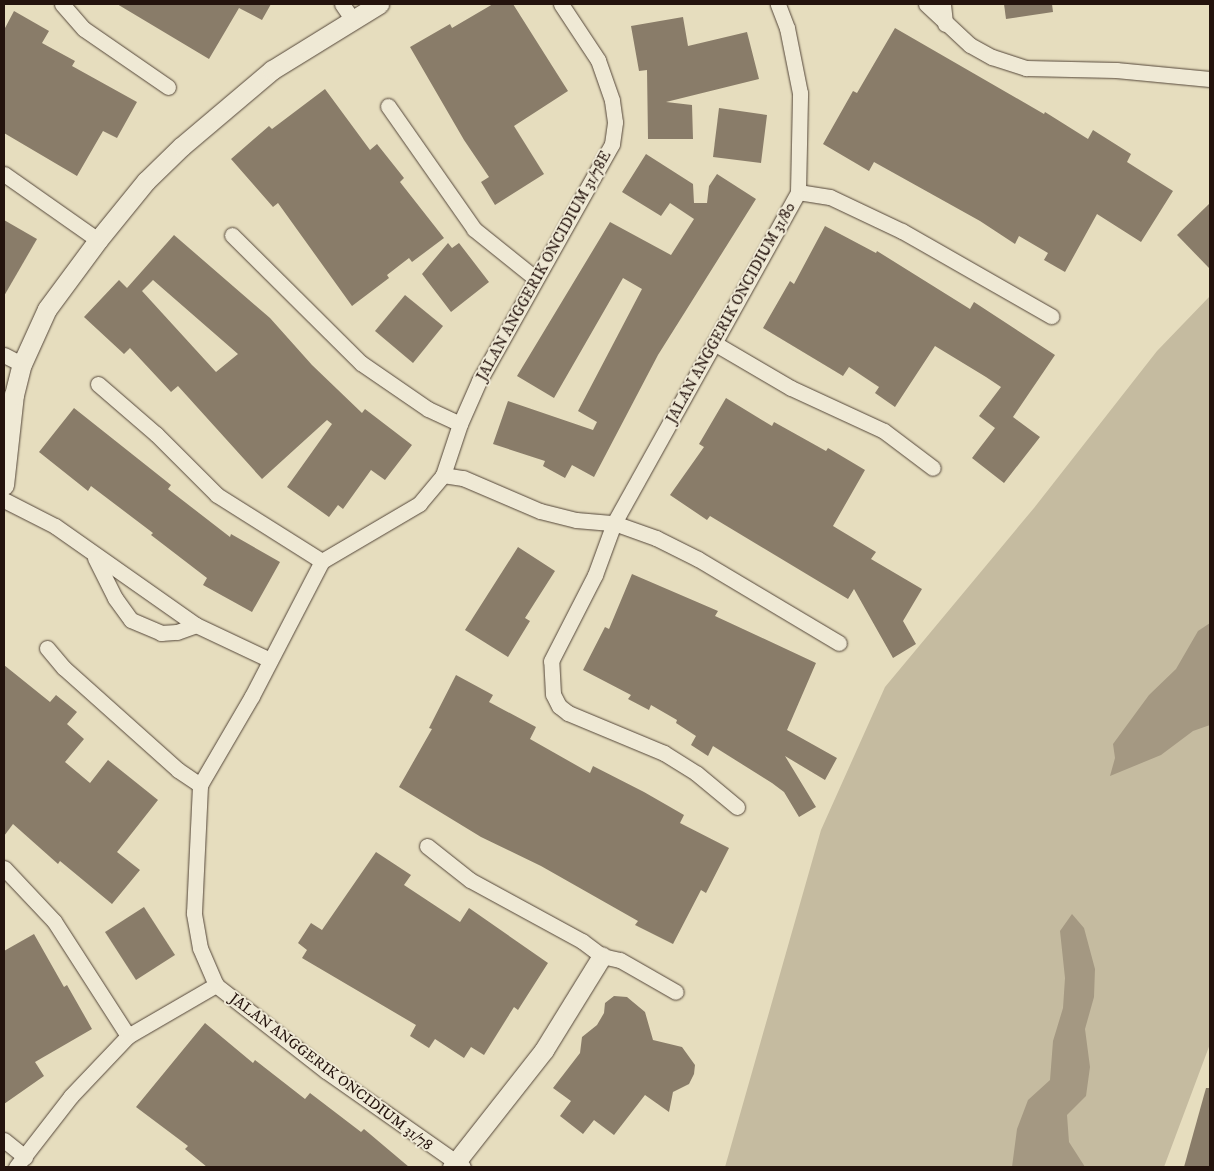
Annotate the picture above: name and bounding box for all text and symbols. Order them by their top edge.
street label: JALAN ANGGERIK ONCIDIUM 31/78E [473,148,615,384]
street label: JALAN ANGGERIK ONCIDIUM 31/80 [663,199,799,427]
street label: JALAN ANGGERIK ONCIDIUM 31/78 [226,990,436,1154]

